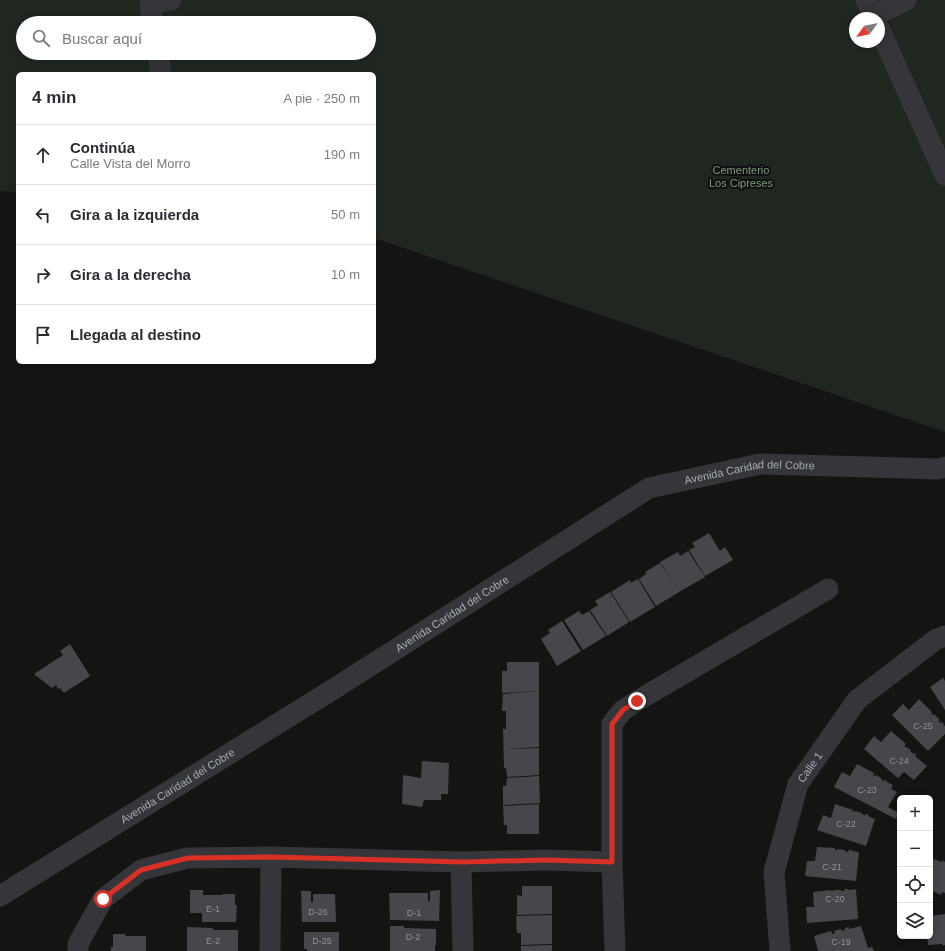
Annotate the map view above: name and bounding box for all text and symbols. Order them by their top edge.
north arrow [849,12,885,48]
search box [16,16,376,60]
icon: search [30,27,52,49]
text: Buscar aquí [62,30,142,47]
text: 4 min [32,88,76,107]
text: A pie · 250 m [283,91,360,106]
text: Continúa [70,139,135,156]
icon: ahead [32,144,54,166]
text: 190 m [324,147,360,162]
text: Calle Vista del Morro [70,156,190,171]
park label: Cementerio Los Cipreses [709,164,774,189]
icon: left [32,204,54,226]
text: Gira a la izquierda [70,206,199,223]
text: 50 m [331,207,360,222]
icon: right [32,264,54,286]
text: Gira a la derecha [70,266,191,283]
text: 10 m [331,267,360,282]
icon: arrive [32,324,54,346]
text: Llegada al destino [70,326,201,343]
street label: Avenida Caridad del Cobre [683,458,815,486]
street label: Avenida Caridad del Cobre [393,573,511,654]
route end [628,692,646,710]
house number: C-25 [913,721,933,731]
street label: Avenida Caridad del Cobre [118,746,237,826]
street label: Calle 1 [795,750,825,785]
house number: C-24 [889,756,909,766]
house number: C-23 [857,785,877,795]
map controls [897,795,933,939]
button: + [897,795,933,831]
house number: C-22 [836,819,856,829]
button: − [897,831,933,867]
house number: C-21 [822,862,842,872]
button: locate [897,867,933,903]
route start [94,890,112,908]
house number: C-20 [825,894,845,904]
button: layers [897,903,933,939]
house number: E-1 [206,904,220,914]
house number: D-26 [308,907,328,917]
house number: D-1 [407,908,421,918]
house number: D-2 [406,932,420,942]
house number: E-2 [206,936,220,946]
house number: D-25 [312,936,332,946]
house number: C-19 [831,937,851,947]

